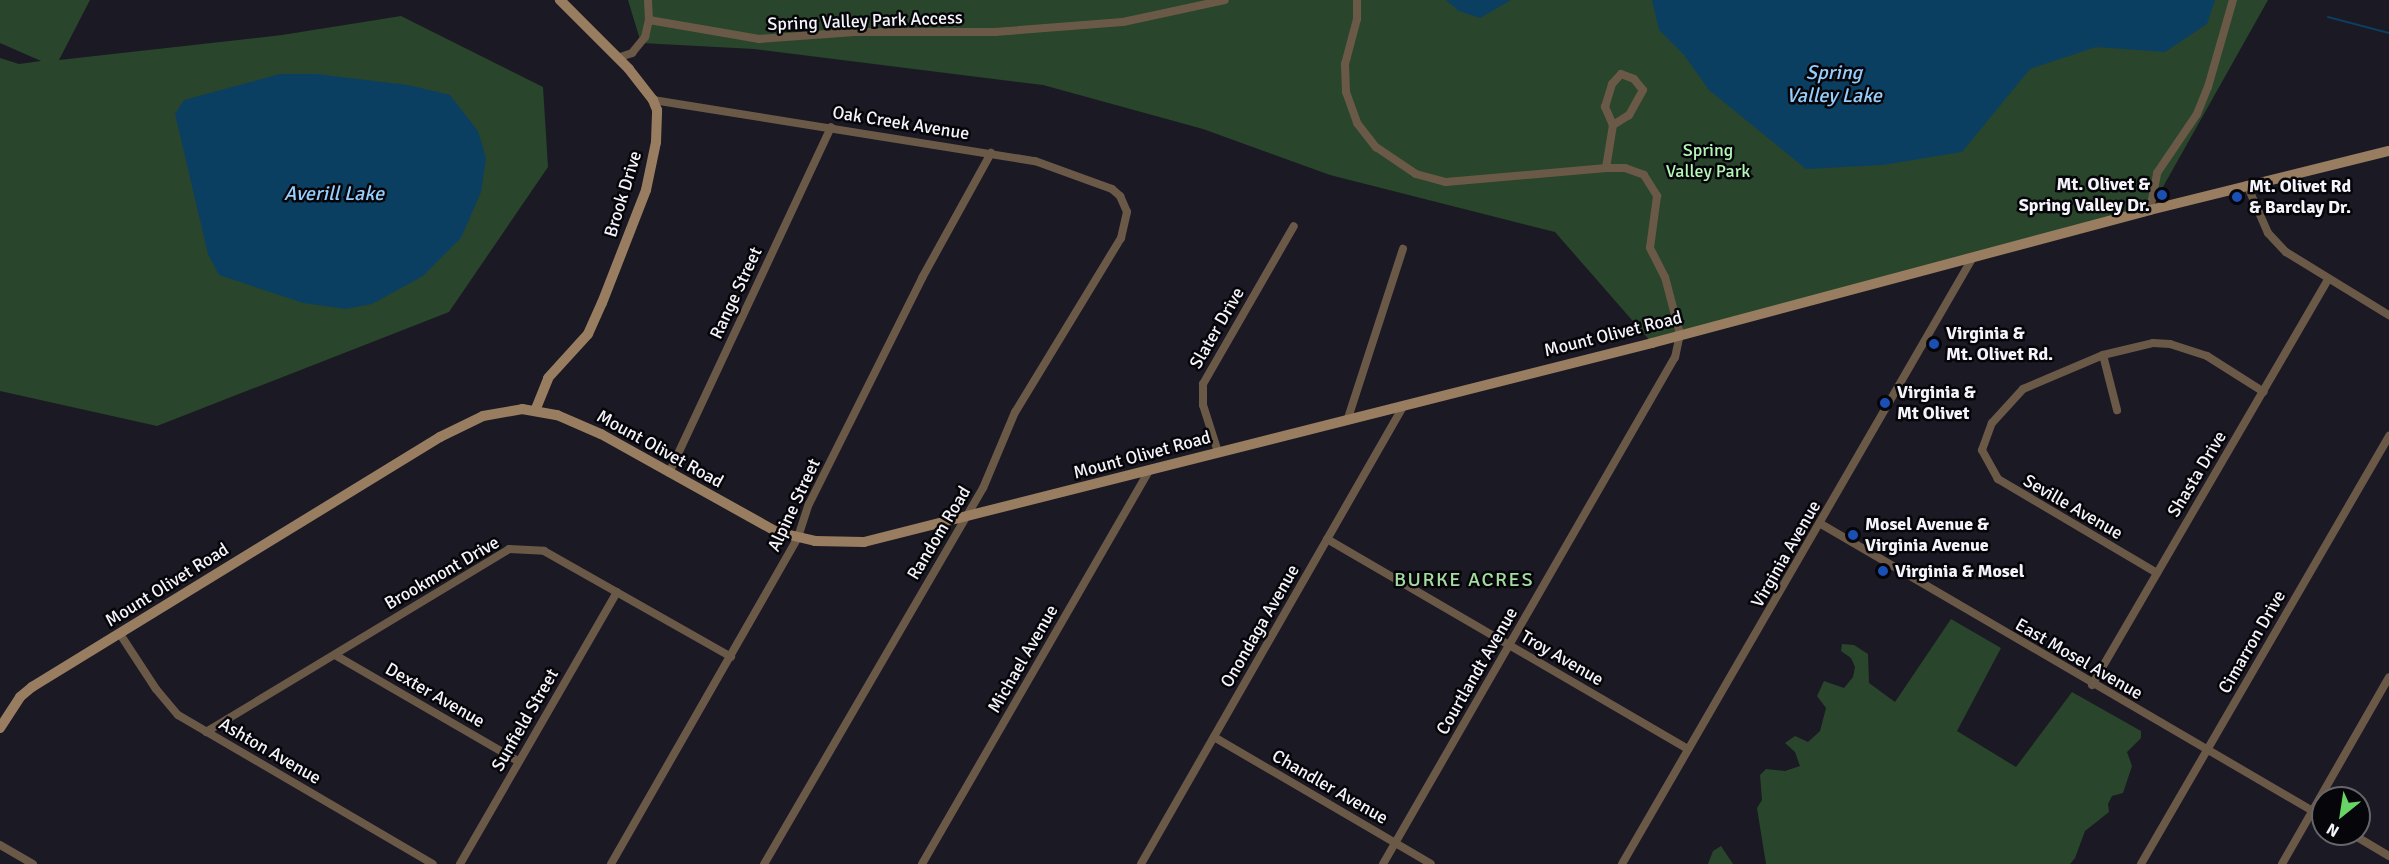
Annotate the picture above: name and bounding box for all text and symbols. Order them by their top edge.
street label: Spring Valley Park Access [767,7,963,35]
water label: Spring Valley Lake [1786,60,1882,107]
street label: Oak Creek Avenue [831,102,971,144]
park label: Spring Valley Park [1666,140,1750,182]
street label: Brook Drive [600,148,646,240]
place label: Mt. Olivet & Spring Valley Dr. [2019,174,2150,216]
place label: Mt. Olivet Rd & Barclay Dr. [2249,176,2351,219]
water label: Averill Lake [284,181,384,205]
marker: Mt. Olivet & Spring Valley Dr. [2155,188,2169,202]
marker: Mt. Olivet Rd & Barclay Dr. [2230,190,2244,204]
street label: Range Street [705,244,767,342]
street label: Slater Drive [1185,284,1249,372]
street label: Mount Olivet Road [1542,306,1684,362]
place label: Virginia & Mt. Olivet Rd. [1946,323,2053,366]
marker: Virginia & Mt. Olivet Rd. [1927,337,1941,351]
place label: Virginia & Mt Olivet [1897,382,1975,424]
marker: Virginia & Mt Olivet [1878,396,1892,410]
street label: Mount Olivet Road [593,405,727,493]
street label: Mount Olivet Road [1071,426,1213,484]
street label: Shasta Drive [2163,427,2231,521]
street label: Alpine Street [763,455,825,555]
street label: Seville Avenue [2019,470,2127,544]
street label: Random Road [903,482,975,584]
street label: Virginia Avenue [1747,497,1825,611]
place label: Mosel Avenue & Virginia Avenue [1865,514,1989,556]
marker: Mosel Avenue & Virginia Avenue [1846,528,1860,542]
street label: Brookmont Drive [381,531,503,615]
street label: Mount Olivet Road [101,538,233,632]
place label: Virginia & Mosel [1895,560,2024,582]
street label: Onondaga Avenue [1216,561,1304,691]
marker: Virginia & Mosel [1876,564,1890,578]
district label: BURKE ACRES [1394,567,1534,591]
street label: Cimarron Drive [2214,587,2290,697]
street label: Michael Avenue [983,601,1063,717]
street label: Courtlandt Avenue [1432,603,1522,739]
street label: East Mosel Avenue [2011,614,2147,704]
street label: Troy Avenue [1517,626,1607,690]
street label: Dexter Avenue [382,658,488,732]
street label: Sunfield Street [487,665,563,775]
street label: Ashton Avenue [215,713,325,789]
street label: Chandler Avenue [1268,745,1392,829]
north arrow [2311,786,2371,846]
text: N [2323,818,2343,841]

